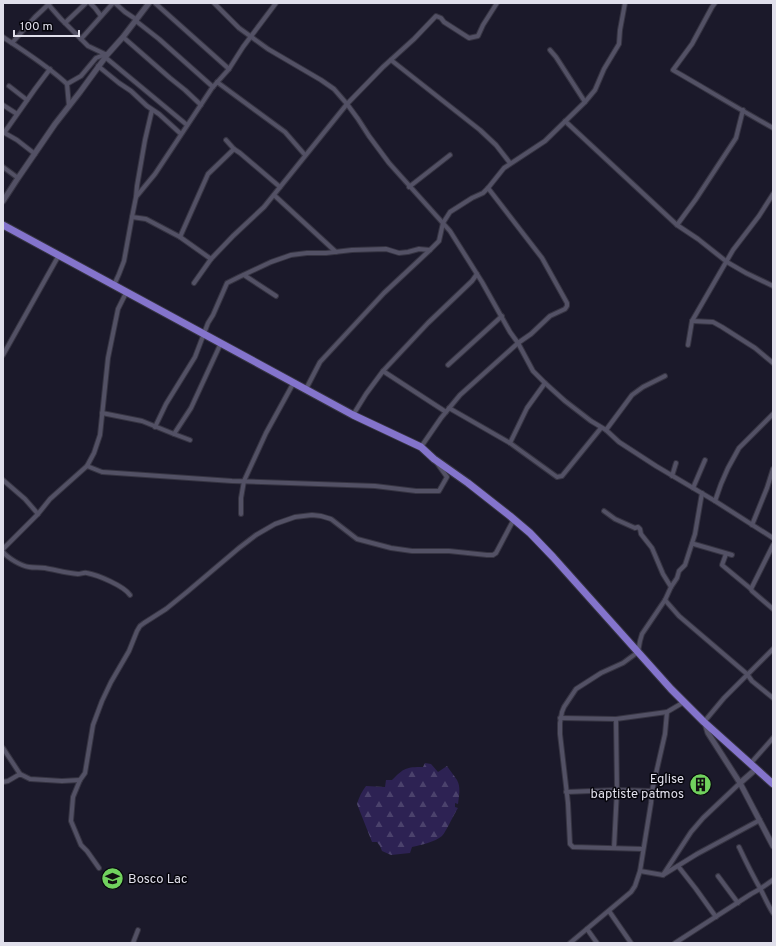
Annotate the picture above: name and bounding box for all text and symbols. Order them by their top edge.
scale bar [14,12,79,38]
text: 100 m [20,19,53,35]
place label: Eglise baptiste patmos [591,772,684,803]
building icon: Eglise baptiste patmos [687,772,713,798]
school or university icon: Bosco Lac [99,865,125,891]
place label: Bosco Lac [128,872,187,888]

